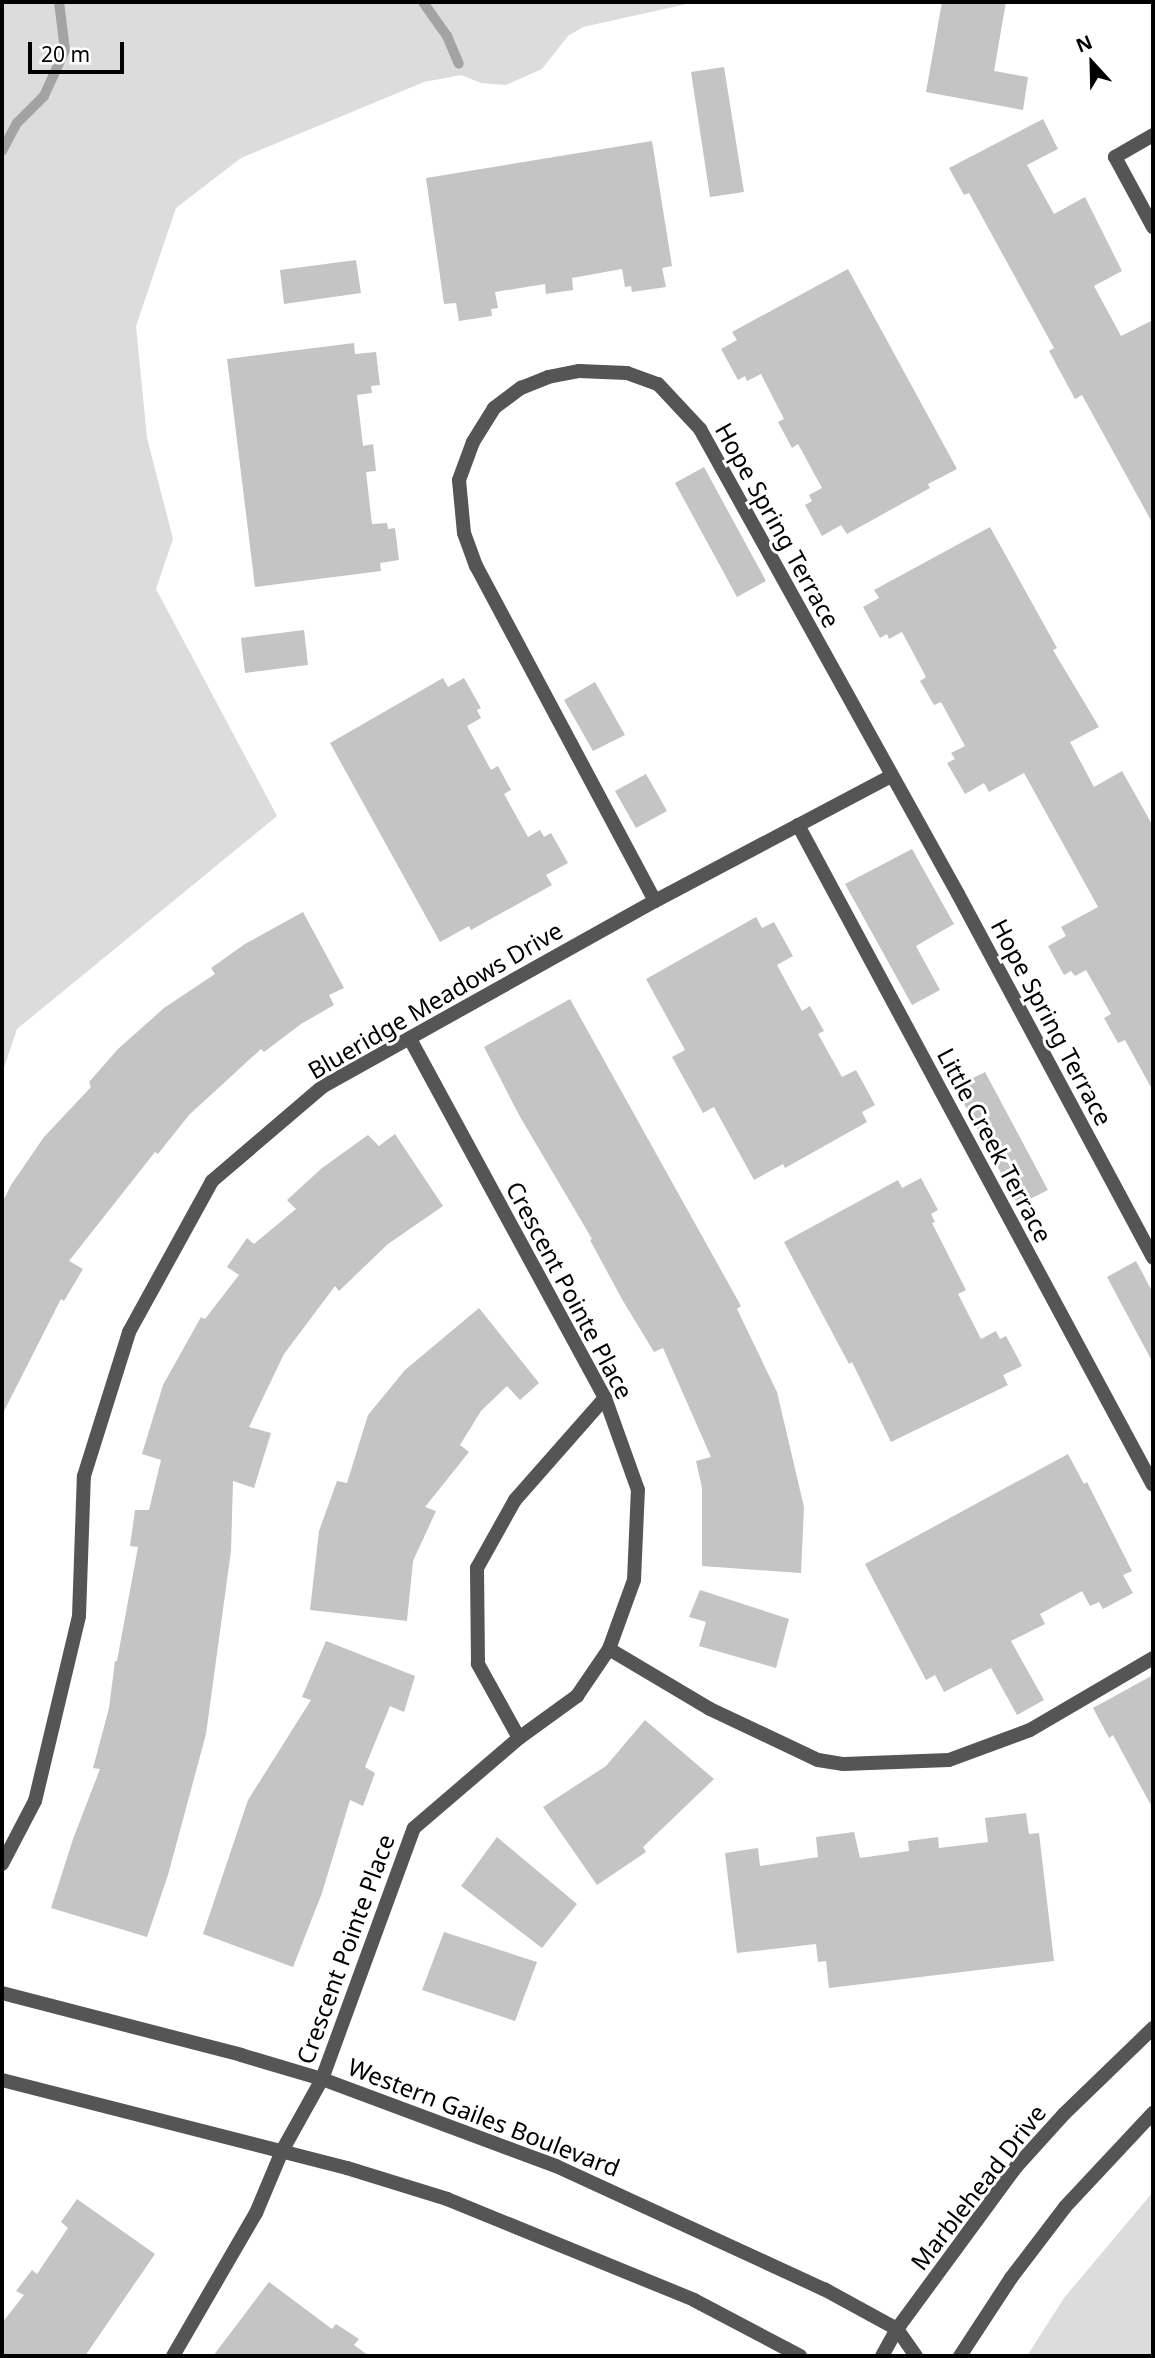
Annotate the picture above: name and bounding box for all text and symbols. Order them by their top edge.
scale bar [32,28,128,72]
north arrow [1057,28,1127,98]
text: N [1072,29,1096,58]
text: 20 m [41,40,90,68]
street label: Hope Spring Terrace [710,418,846,632]
street label: Hope Spring Terrace [985,914,1119,1130]
street label: Blueridge Meadows Drive [303,915,567,1085]
street label: Little Creek Terrace [932,1043,1058,1247]
street label: Crescent Pointe Place [500,1176,640,1404]
street label: Crescent Pointe Place [290,1830,400,2068]
street label: Western Gailes Boulevard [344,2052,624,2182]
street label: Marblehead Drive [905,2099,1051,2275]

